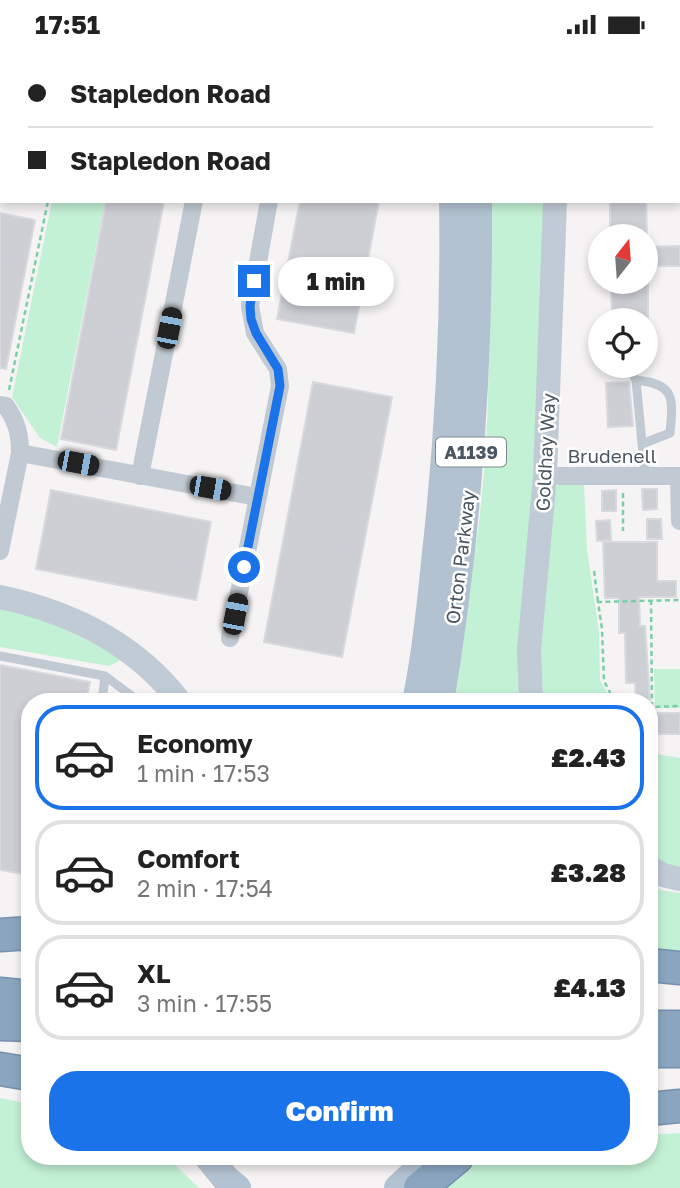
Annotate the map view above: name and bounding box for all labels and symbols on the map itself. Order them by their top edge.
north arrow [588,224,658,294]
callout: 1 min [278,257,394,305]
route end [238,265,270,297]
car [155,305,184,351]
street label: Goldhay Way [530,392,560,512]
road number: A1139 [436,437,506,467]
street label: Brudenell [567,444,657,467]
car [56,449,101,477]
car [188,474,233,502]
street label: Orton Parkway [440,488,480,625]
route start [228,551,260,583]
car [221,591,250,637]

